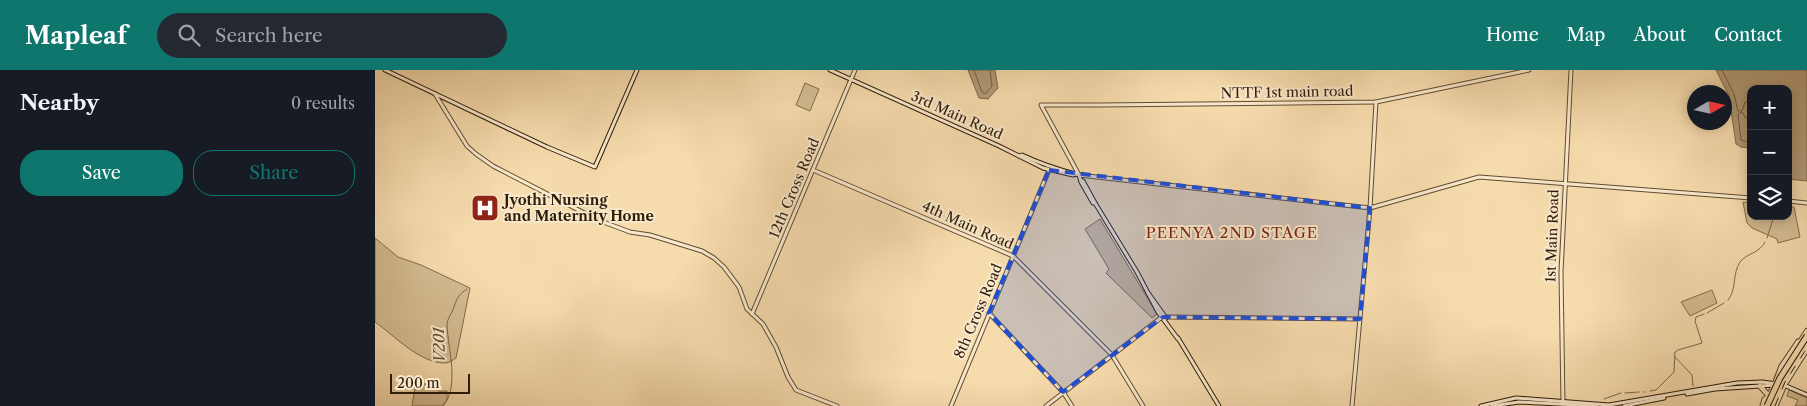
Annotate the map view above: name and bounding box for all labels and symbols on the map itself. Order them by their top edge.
street label: NTTF 1st main road [1220,82,1354,102]
north arrow [1687,85,1732,130]
street label: 3rd Main Road [908,87,1006,143]
street label: 12th Cross Road [765,135,823,241]
street label: 1st Main Road [1541,189,1563,283]
place label: Jyothi Nursing and Maternity Home [501,191,654,225]
hospital icon: Jyothi Nursing and Maternity Home [470,193,500,223]
street label: 4th Main Road [919,197,1017,253]
district label: PEENYA 2ND STAGE [1146,223,1318,242]
street label: 8th Cross Road [950,260,1006,361]
water label: V201 [429,326,449,363]
scale bar [390,371,470,394]

